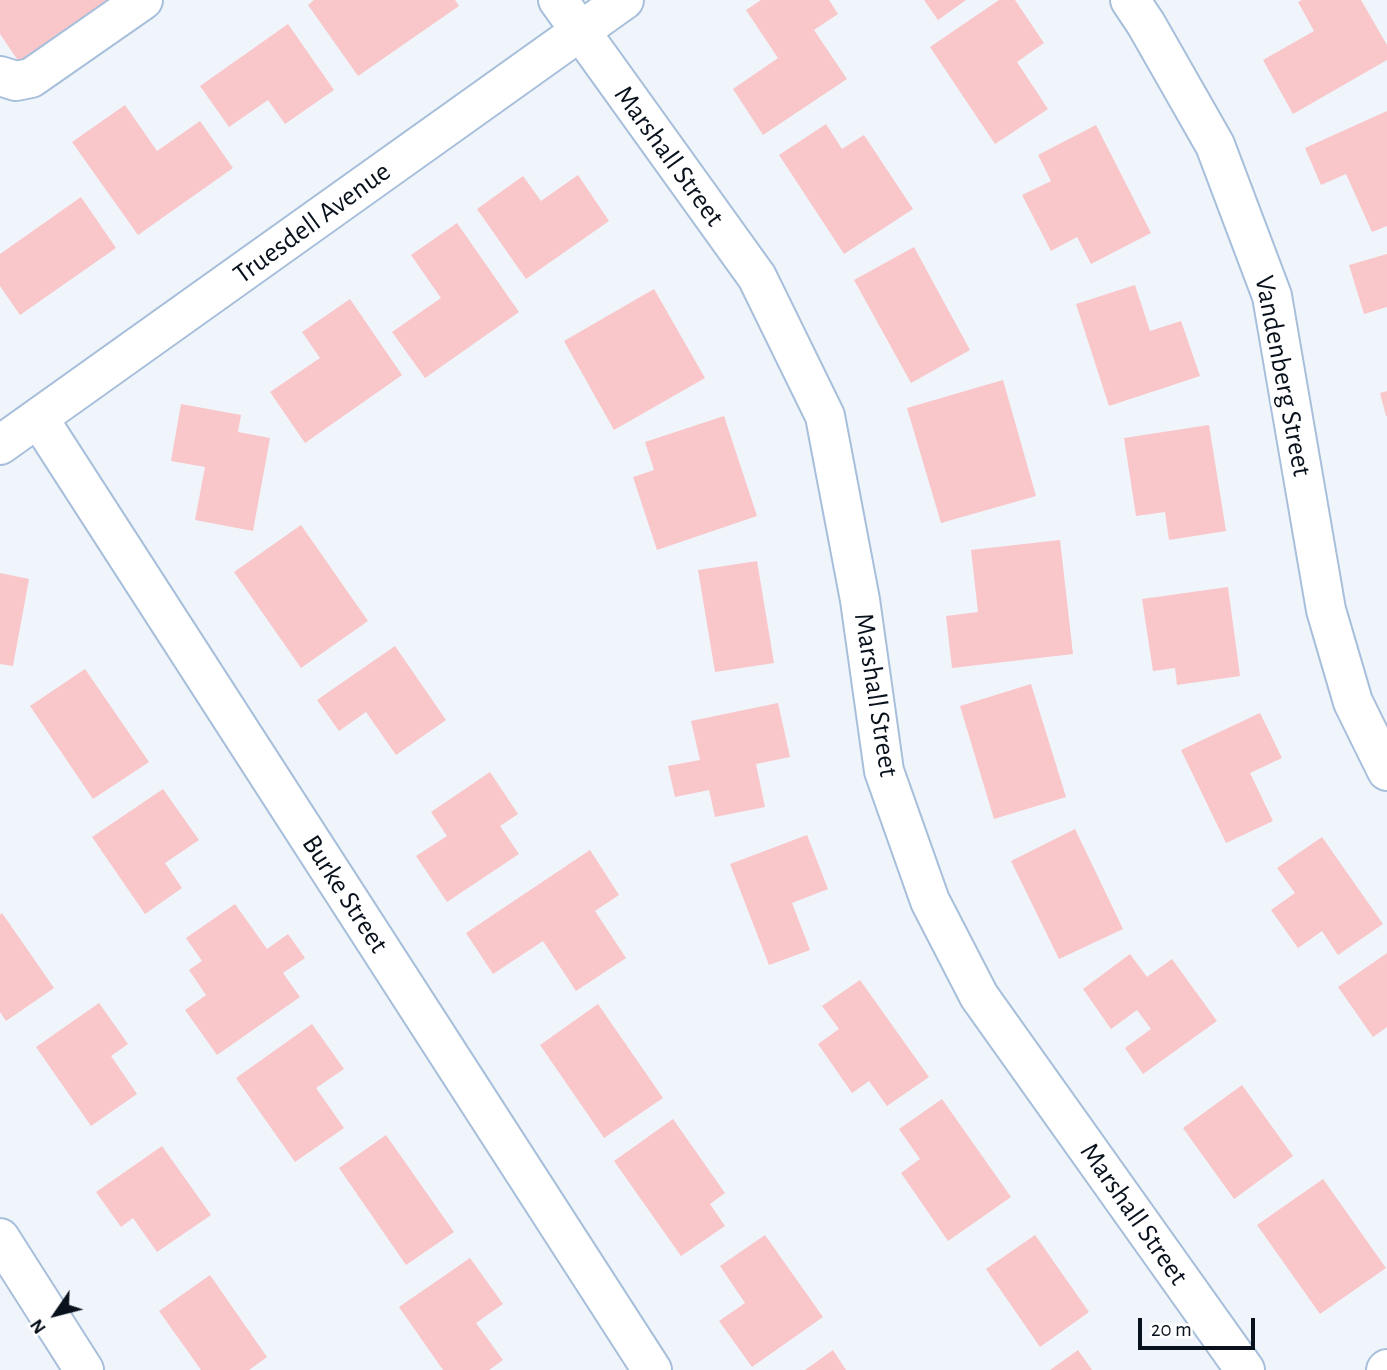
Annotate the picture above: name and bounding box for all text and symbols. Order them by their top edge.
street label: Marshall Street [607,79,731,233]
street label: Truesdell Avenue [227,155,397,291]
street label: Vandenberg Street [1247,273,1319,479]
street label: Marshall Street [846,611,906,779]
street label: Burke Street [294,829,396,959]
street label: Marshall Street [1073,1136,1195,1292]
north arrow [21,1279,91,1349]
scale bar [1142,1304,1259,1348]
text: N [27,1315,50,1337]
text: 20 m [1151,1319,1192,1340]

